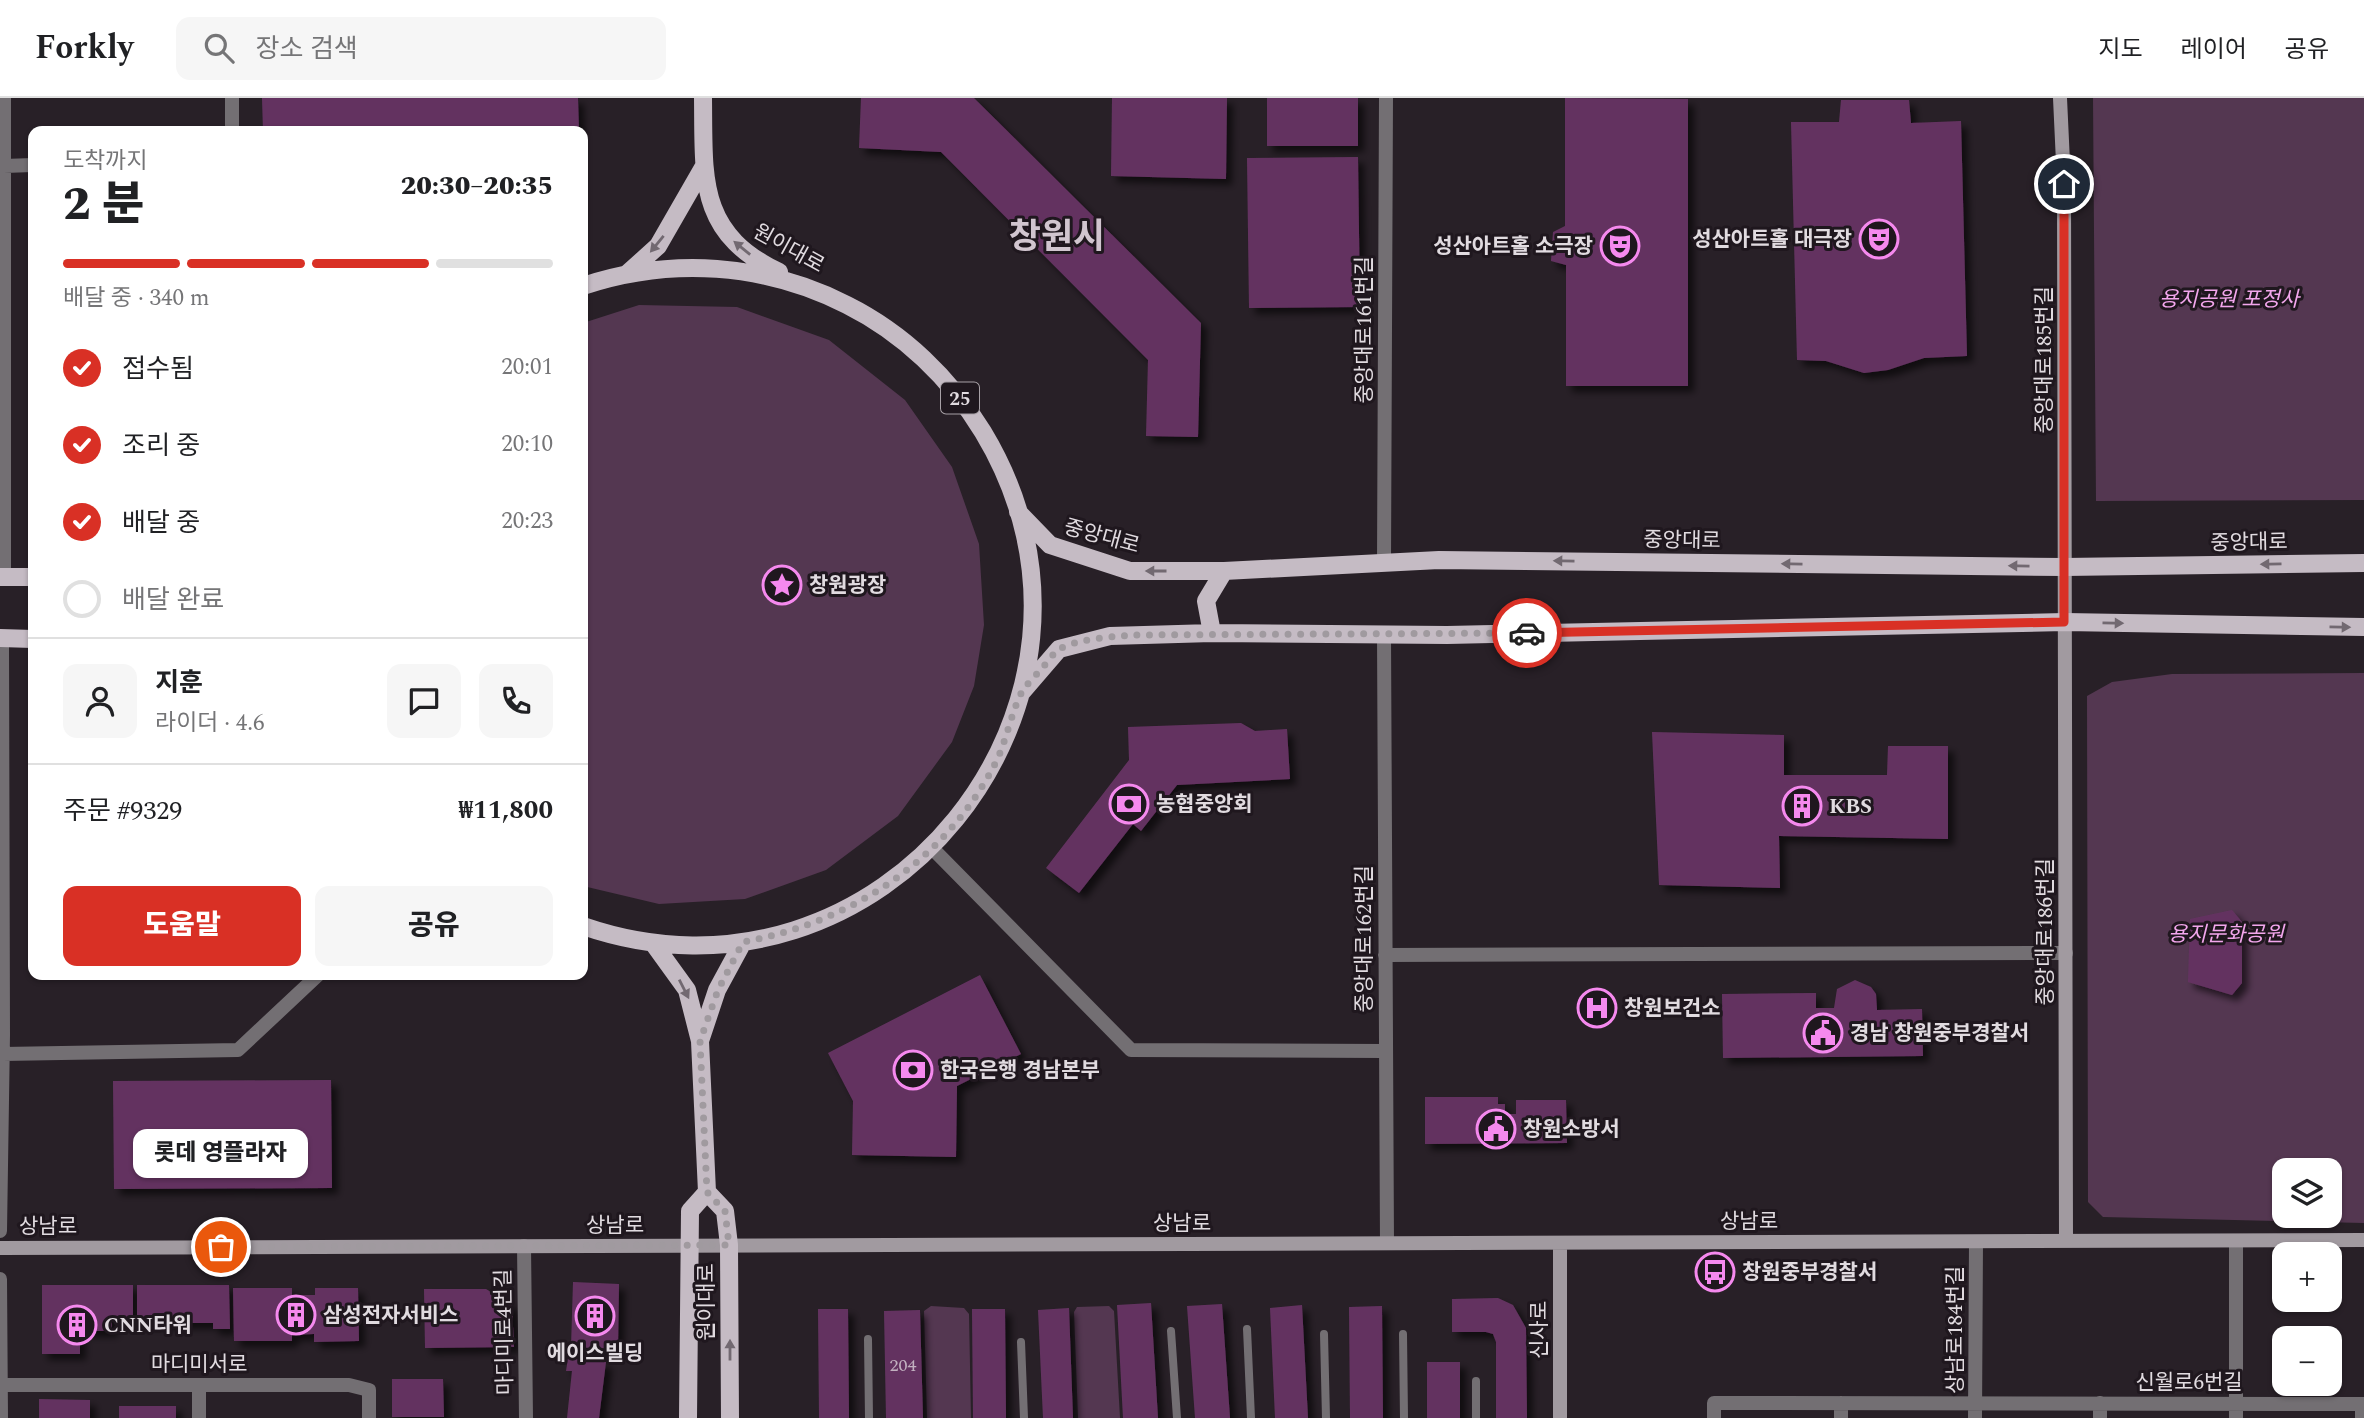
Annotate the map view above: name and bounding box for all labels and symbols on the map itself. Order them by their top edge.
pin [2034,154,2094,214]
district label: 창원시 [1009,211,1105,264]
street label: 원이대로 [747,216,830,282]
theatre icon: 성산아트홀 대극장 [1858,218,1900,260]
place label: 성산아트홀 대극장 [1692,224,1852,256]
theatre icon: 성산아트홀 소극장 [1599,225,1641,267]
place label: 성산아트홀 소극장 [1433,231,1593,263]
one-way arrow [649,235,665,253]
one-way arrow [733,241,751,256]
street label: 중앙대로161번길 [1349,256,1381,404]
park label: 용지공원 포정사 [2159,284,2302,316]
street label: 중앙대로185번길 [2029,286,2061,434]
road number: 25 [941,382,979,414]
street label: 중앙대로 [1060,512,1143,562]
street label: 중앙대로 [1643,524,1721,558]
street label: 중앙대로 [2210,526,2288,560]
one-way arrow [1553,556,1575,567]
one-way arrow [1781,558,1803,570]
one-way arrow [2260,558,2282,570]
one-way arrow [2008,560,2030,572]
place icon: 창원광장 [761,564,803,606]
one-way arrow [1144,565,1166,577]
place label: 창원광장 [809,570,886,602]
courier [1492,598,1562,668]
one-way arrow [2102,617,2124,629]
one-way arrow [2329,621,2351,633]
bank icon: 농협중앙회 [1108,783,1150,825]
building icon: KBS [1781,785,1823,827]
place label: 농협중앙회 [1156,789,1253,821]
place label: KBS [1829,791,1872,823]
street label: 중앙대로186번길 [2030,858,2062,1006]
street label: 중앙대로162번길 [1349,865,1381,1013]
park label: 용지문화공원 [2168,919,2286,951]
one-way arrow [678,979,689,999]
hospital icon: 창원보건소 [1576,987,1618,1029]
place label: 창원보건소 [1624,993,1721,1025]
public building icon: 경남 창원중부경찰서 [1802,1012,1844,1054]
place label: 경남 창원중부경찰서 [1850,1018,2029,1050]
bank icon: 한국은행 경남본부 [892,1049,934,1091]
place label: 한국은행 경남본부 [940,1055,1100,1087]
public building icon: 창원소방서 [1475,1108,1517,1150]
place label: 창원소방서 [1523,1114,1620,1146]
callout: 롯데 영플라자 [134,1128,308,1177]
street label: 상남로 [1720,1206,1778,1238]
street label: 상남로 [1153,1208,1211,1240]
street label: 상남로 [586,1210,644,1242]
street label: 상남로 [19,1211,77,1243]
pin [191,1217,251,1277]
bus stop icon: 창원중부경찰서 [1694,1251,1736,1293]
place label: 창원중부경찰서 [1742,1257,1877,1289]
street label: 원이대로 [691,1263,723,1341]
street label: 상남로184번길 [1940,1266,1972,1394]
street label: 마디미로4번길 [488,1269,522,1395]
building icon: 삼성전자서비스 [275,1294,317,1336]
building icon: 에이스빌딩 [574,1295,616,1337]
place label: 삼성전자서비스 [323,1300,458,1332]
street label: 신사로 [1524,1301,1556,1359]
building icon: CNN타워 [56,1304,98,1346]
place label: CNN타워 [104,1310,192,1342]
place label: 에이스빌딩 [547,1338,643,1370]
one-way arrow [724,1339,735,1361]
street label: 마디미서로 [151,1349,247,1381]
house number: 204 [890,1352,917,1379]
street label: 신월로6번길 [2135,1367,2243,1399]

